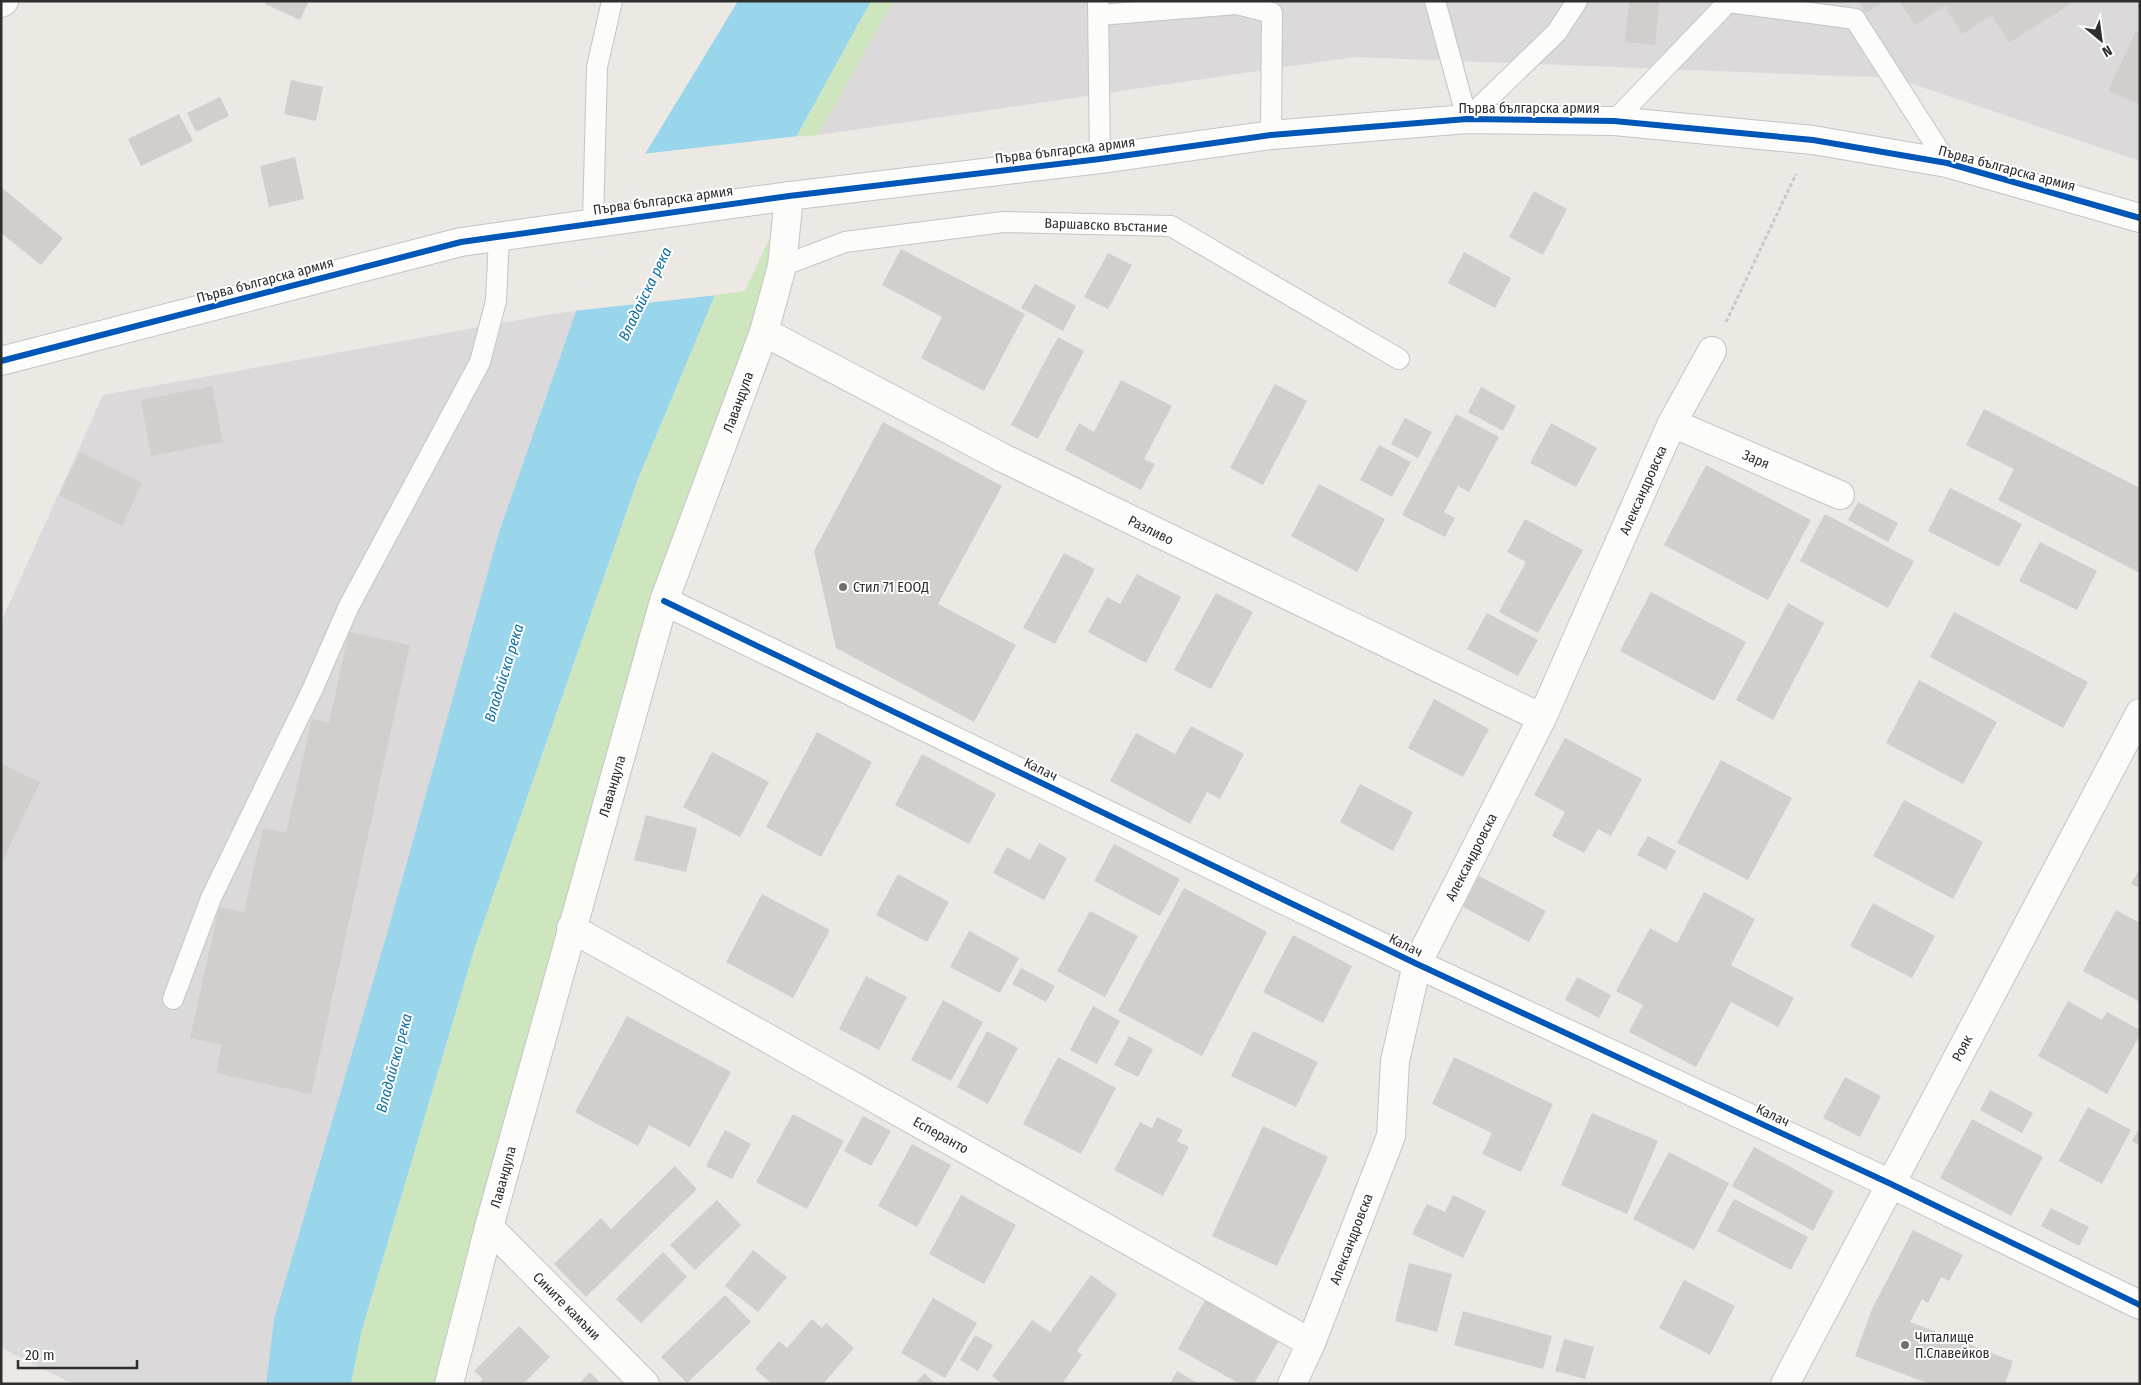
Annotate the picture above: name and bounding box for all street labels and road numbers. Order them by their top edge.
street label: Първа българска армия [1458,100,1600,117]
street label: Първа българска армия [994,133,1136,168]
street label: Първа българска армия [1936,142,2077,195]
street label: Първа българска армия [592,182,734,219]
street label: Варшавско въстание [1044,215,1168,236]
street label: Първа българска армия [195,254,336,307]
street label: Лавандула [720,369,757,435]
street label: Александровска [1616,443,1671,538]
street label: Заря [1740,446,1772,473]
street label: Разливо [1125,512,1176,549]
street label: Лавандула [596,753,629,819]
street label: Калач [1021,754,1060,785]
street label: Александровска [1442,810,1501,904]
street label: Калач [1386,930,1425,961]
street label: Рояк [1948,1032,1977,1064]
street label: Калач [1753,1100,1792,1131]
street label: Есперанто [910,1113,972,1158]
street label: Лавандула [487,1144,520,1210]
street label: Александровска [1326,1191,1377,1287]
street label: Сините камъни [529,1269,604,1344]

